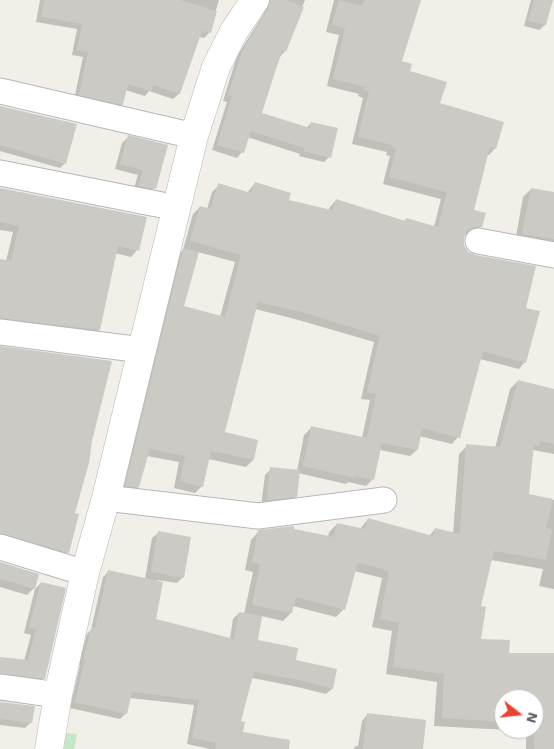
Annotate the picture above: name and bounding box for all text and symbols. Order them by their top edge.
north arrow [494,689,544,739]
text: N [523,711,542,725]

